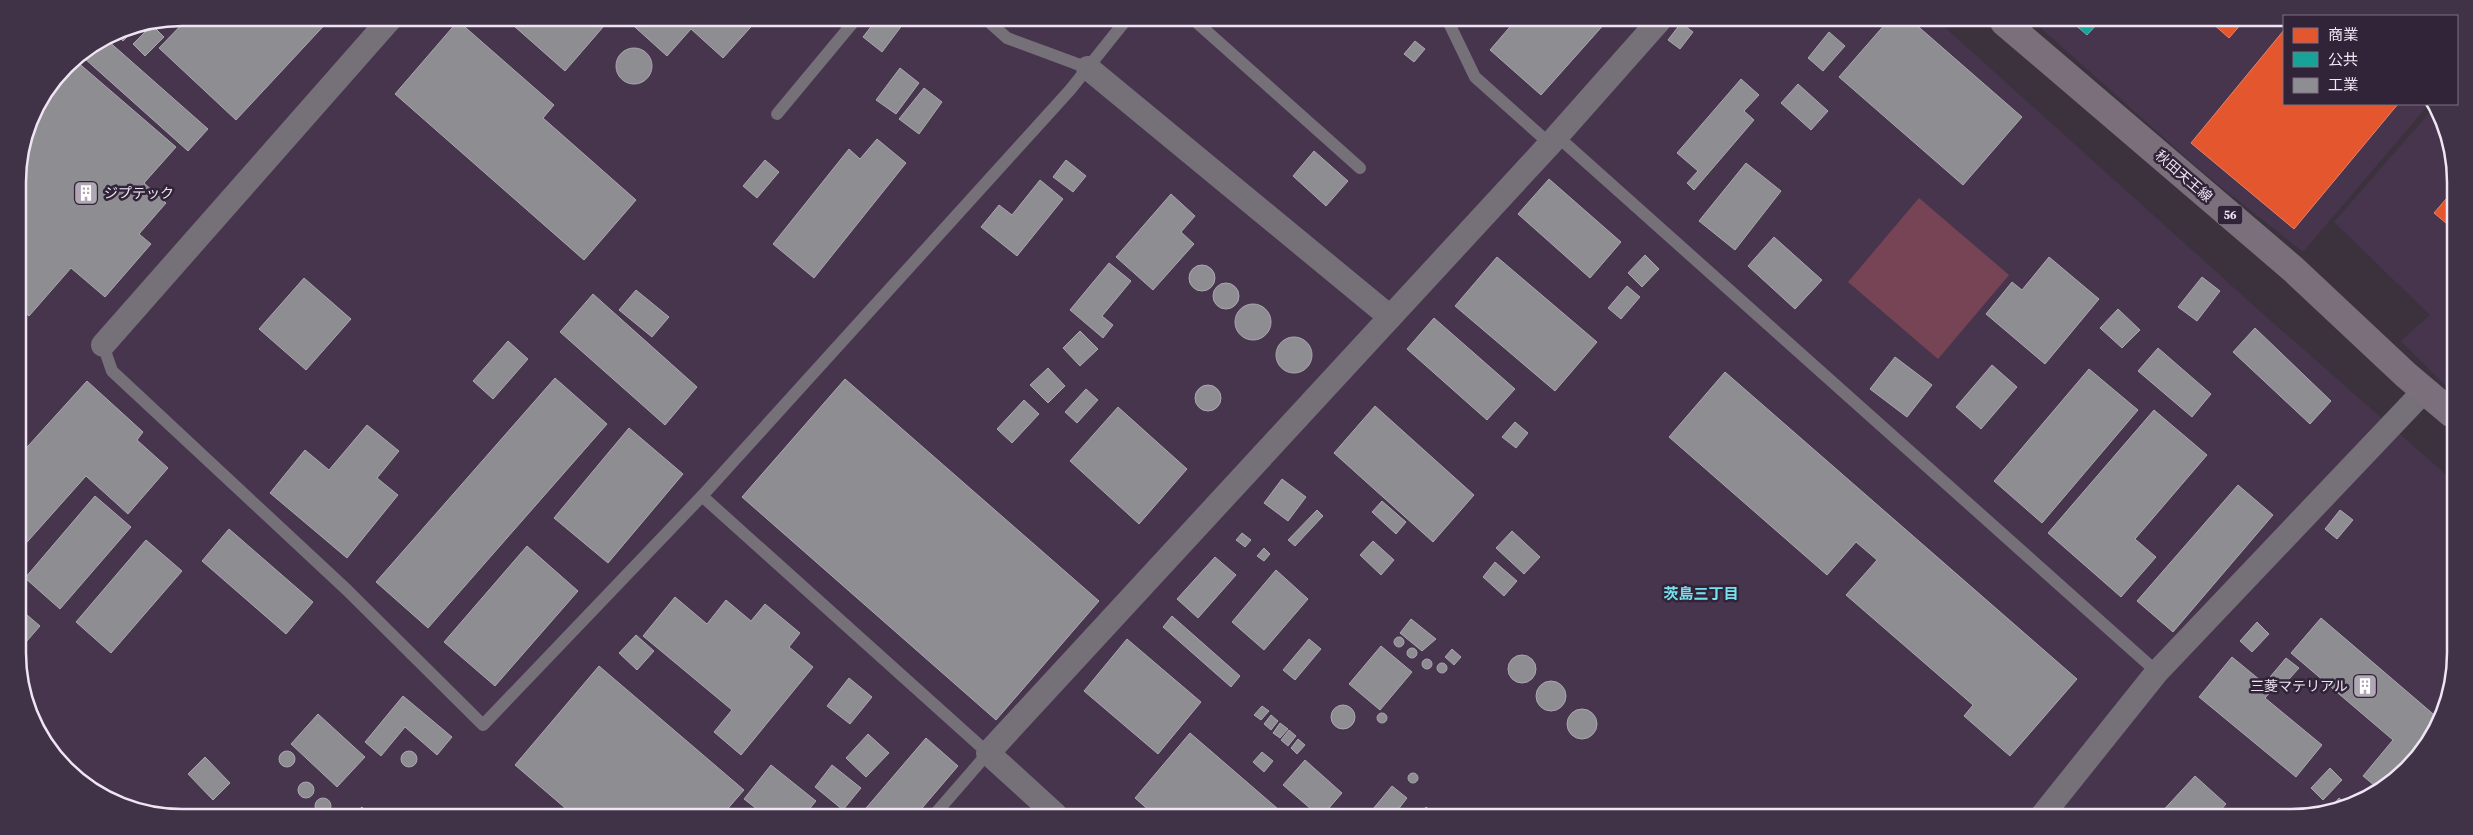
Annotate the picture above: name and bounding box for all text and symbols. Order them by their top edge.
legend [2283,15,2458,105]
text: 商業 [2328,24,2358,45]
text: 公共 [2328,49,2358,70]
text: 工業 [2328,74,2358,95]
street label: 秋田天王線 [2151,145,2217,207]
building icon: ジプテック [73,180,99,206]
place label: ジプテック [104,183,174,203]
road number: 56 [2218,206,2242,224]
district label: 茨島三丁目 [1663,583,1739,604]
building icon: 三菱マテリアル [2352,673,2378,699]
place label: 三菱マテリアル [2250,676,2348,696]

